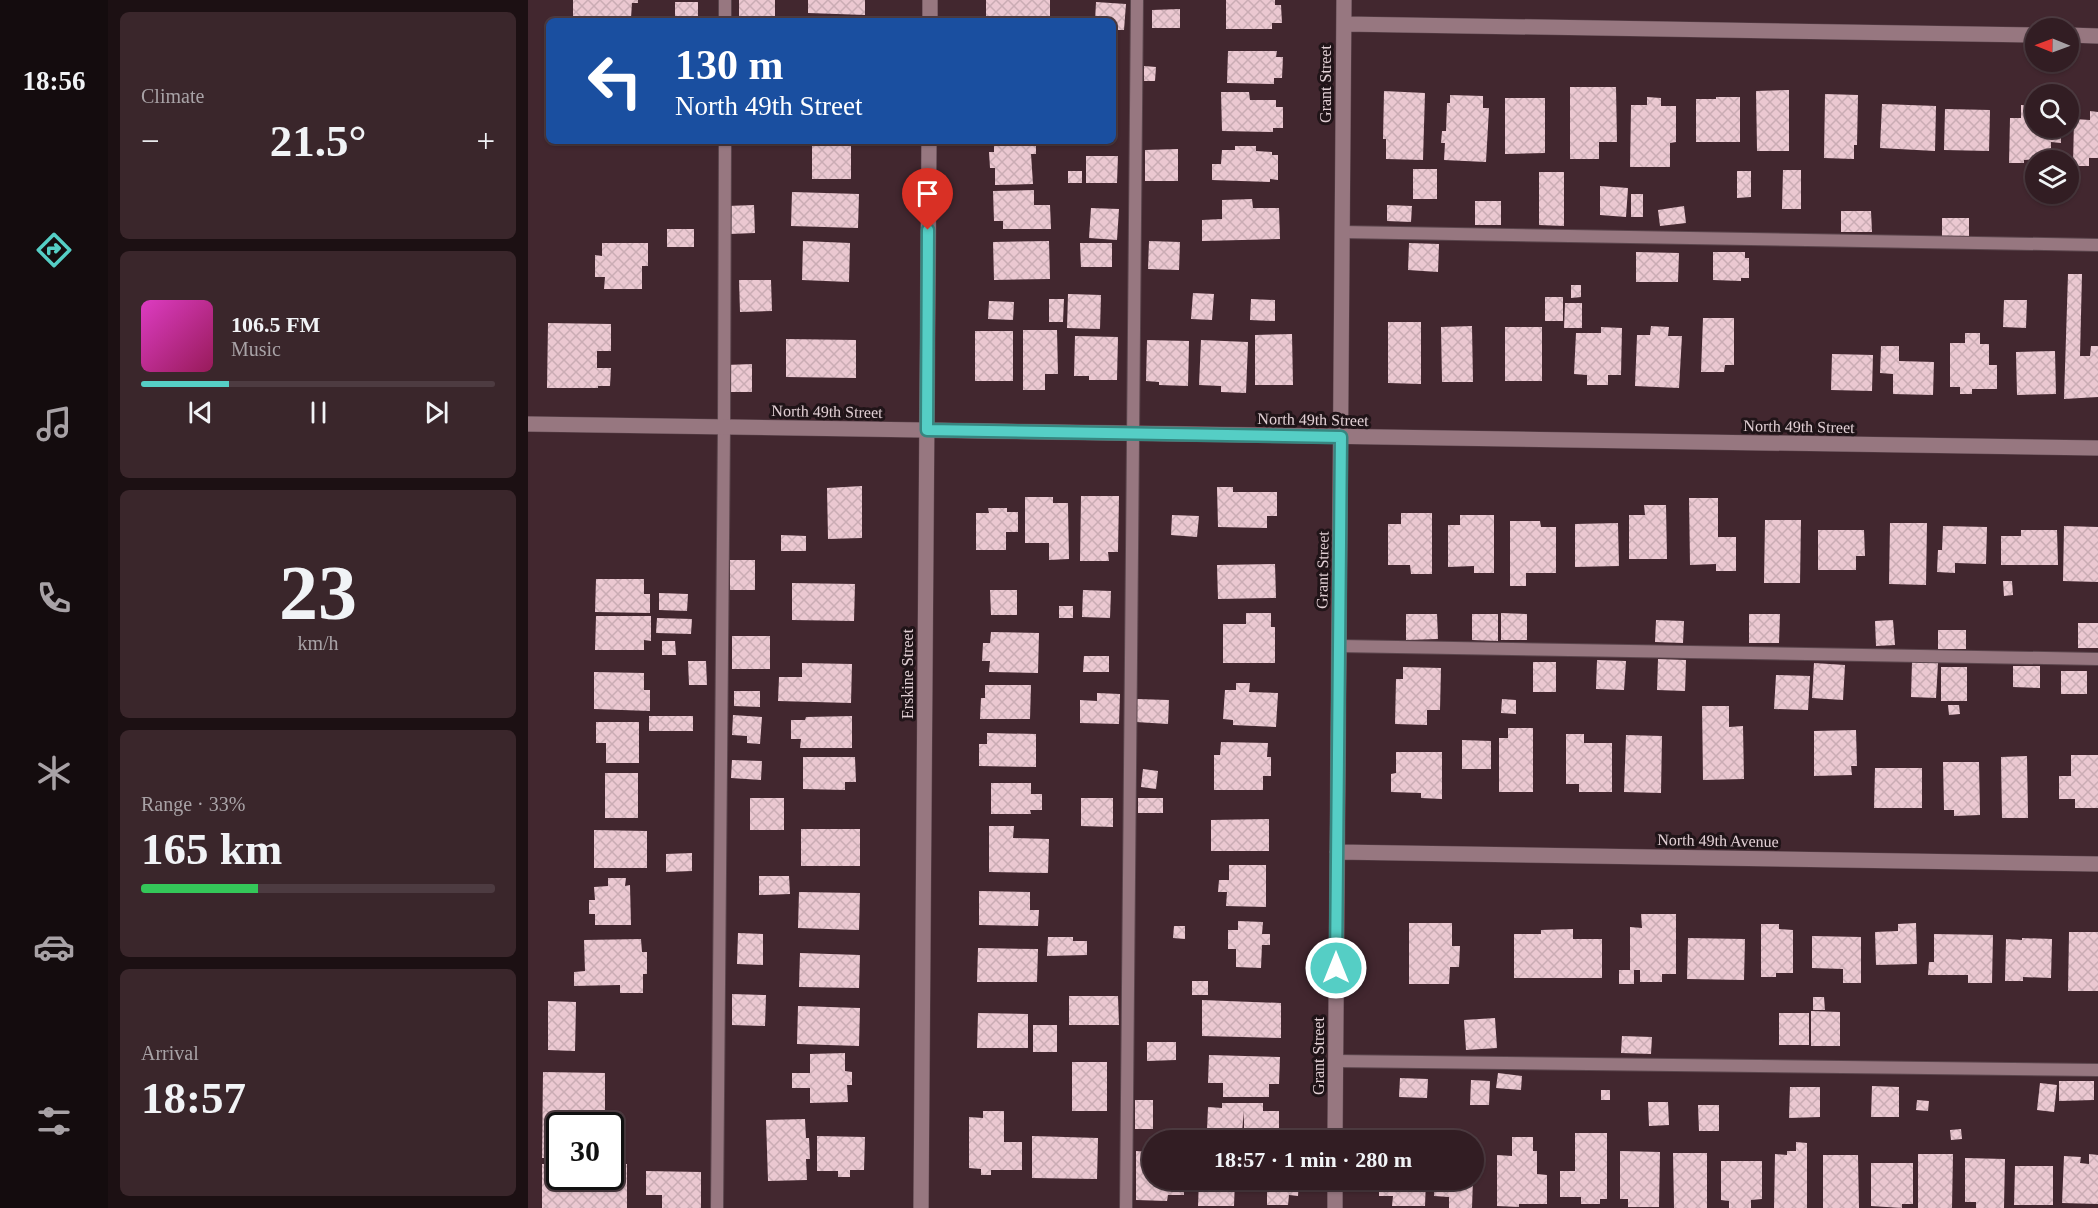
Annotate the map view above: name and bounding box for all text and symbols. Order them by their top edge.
north arrow [2025,18,2079,72]
map controls [2025,18,2079,204]
icon: left [576,42,654,120]
text: 130 m [675,42,784,88]
street label: Grant Street [1317,45,1334,123]
text: 18:56 [23,66,86,96]
button: search [2025,84,2079,138]
text: Climate [141,85,204,107]
text: North 49th Street [675,91,862,121]
text: 21.5° [270,116,366,166]
text: − [141,123,160,159]
text: + [476,123,495,159]
button: layers [2025,150,2079,204]
pin [902,168,953,230]
icon: arrive [911,177,944,210]
icon: directions [33,229,75,271]
text: 106.5 FM [231,312,320,337]
text: Music [231,338,281,360]
icon: previous [184,396,217,429]
icon: pause [302,396,335,429]
icon: next [420,396,453,429]
street label: North 49th Street [771,402,883,421]
icon: music [33,403,75,445]
street label: North 49th Street [1257,410,1369,429]
street label: North 49th Street [1743,417,1855,436]
street label: Grant Street [1313,530,1332,609]
text: 23 [279,549,357,636]
icon: phone [33,577,75,619]
street label: Erskine Street [899,628,916,719]
text: km/h [297,632,339,654]
icon: climate [33,752,75,794]
text: Range · 33% [141,793,245,815]
text: 165 km [141,824,282,874]
street label: North 49th Avenue [1657,831,1779,850]
icon: car [33,926,75,968]
position arrow [1304,936,1368,1000]
street label: Grant Street [1310,1017,1327,1095]
text: Arrival [141,1042,199,1064]
text: 18:57 [141,1073,246,1123]
icon: filters [33,1100,75,1142]
speed limit sign: 30 [546,1112,624,1190]
text: 18:57 · 1 min · 280 m [1214,1147,1412,1172]

